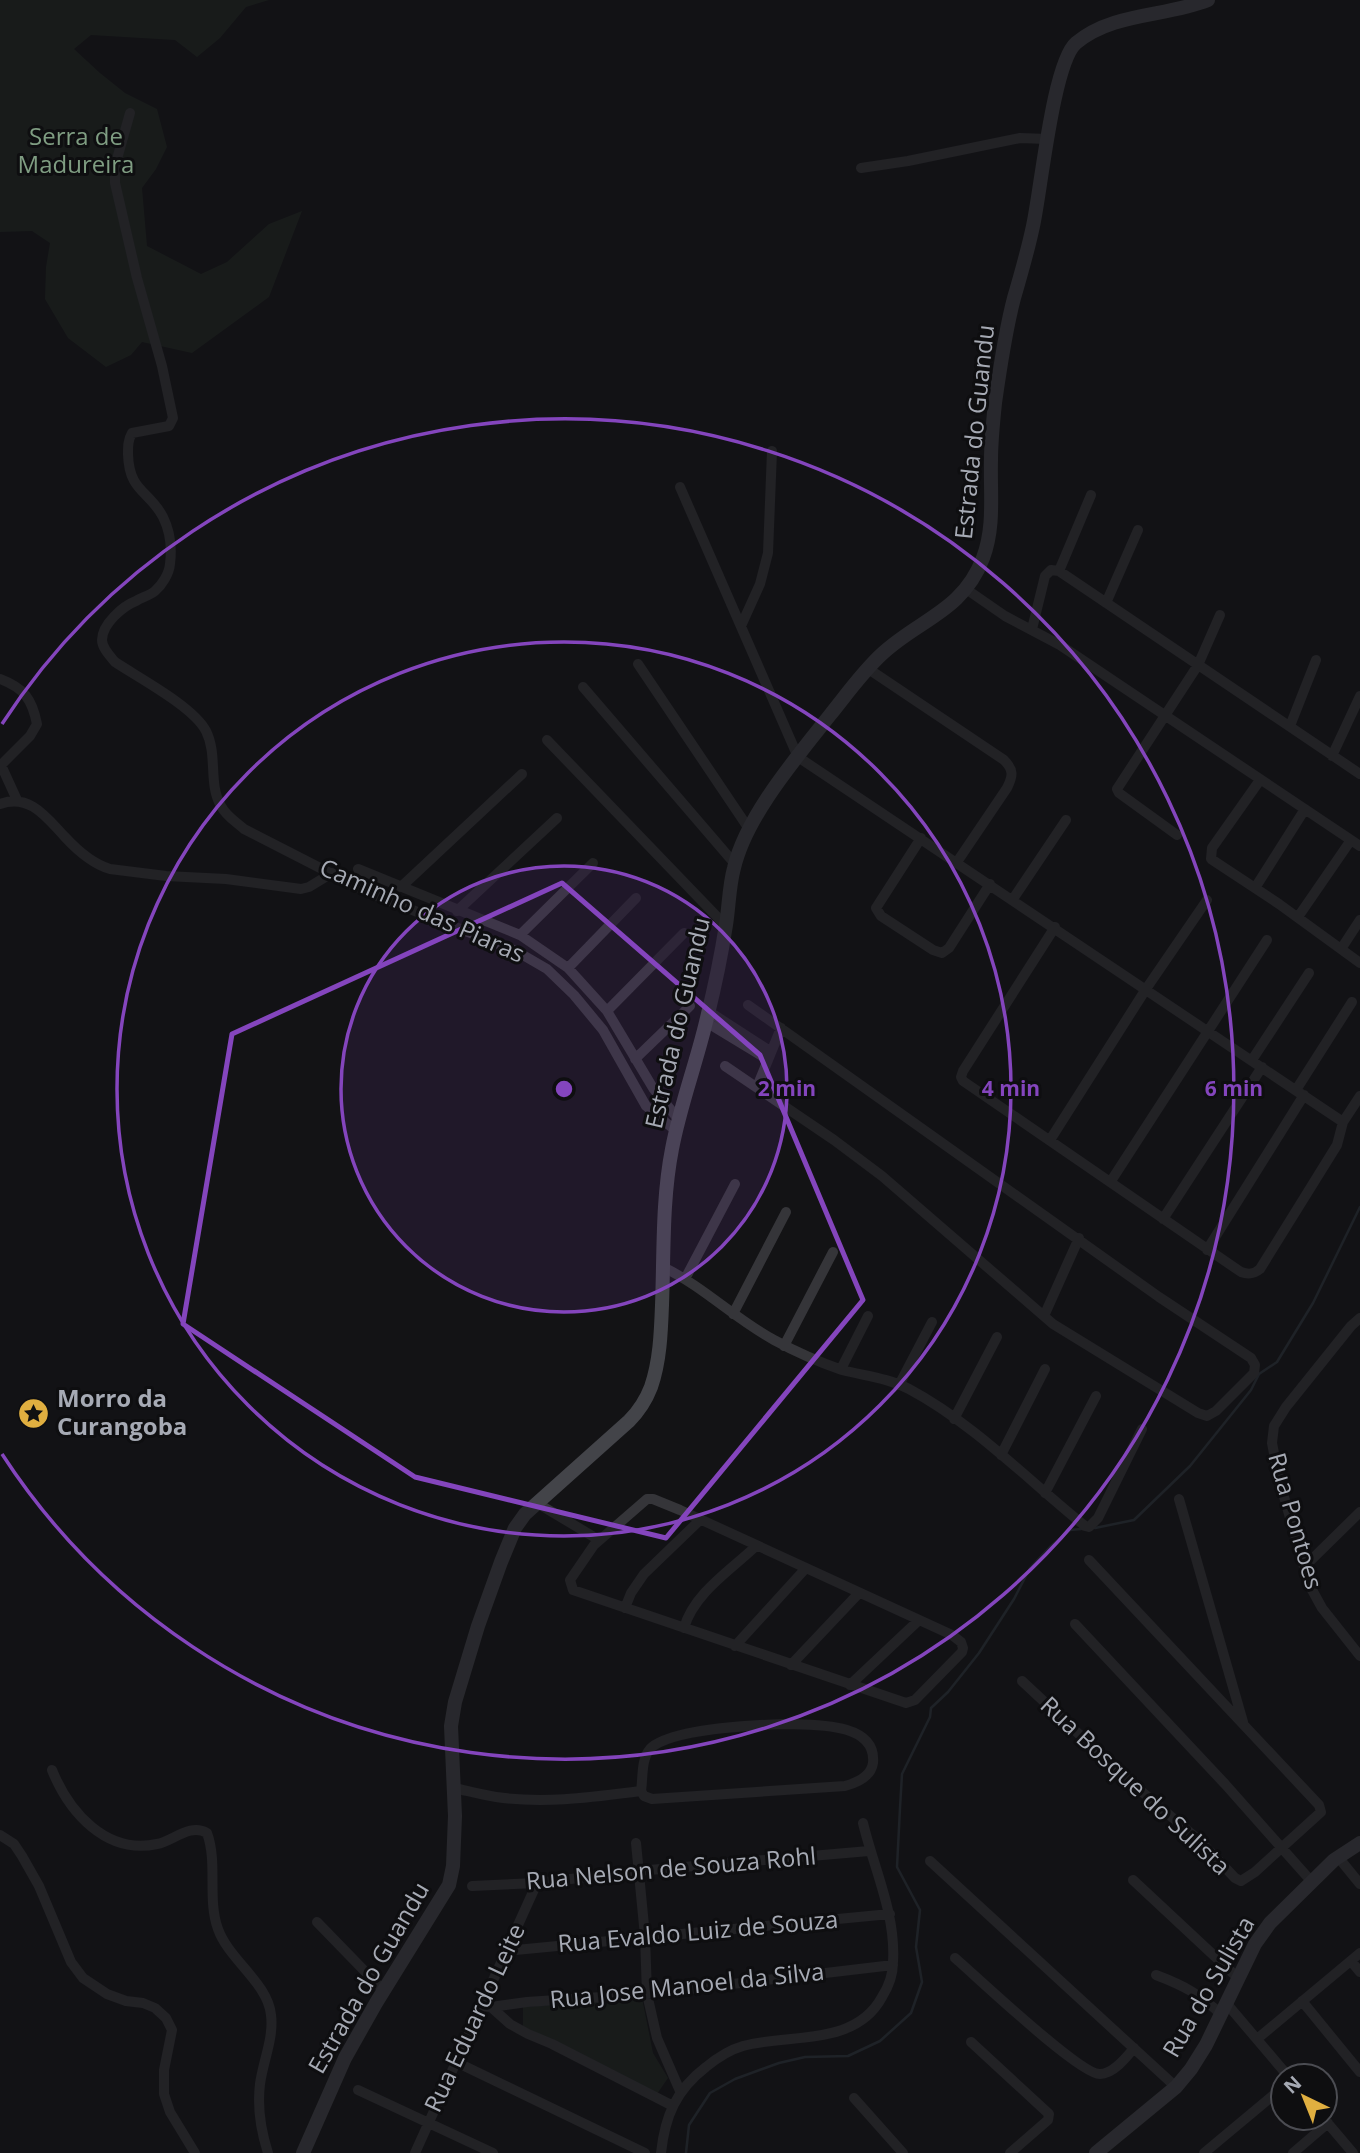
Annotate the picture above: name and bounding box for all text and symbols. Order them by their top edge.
park label: Serra de Madureira [18,119,134,180]
street label: Estrada do Guandu [946,323,1001,541]
street label: Caminho das Piaras [315,850,530,970]
street label: Estrada do Guandu [636,914,717,1131]
text: 2 min [758,1074,816,1102]
text: 4 min [982,1074,1040,1102]
text: 6 min [1205,1074,1263,1102]
centre of rings [552,1077,576,1101]
place label: Morro da Curangoba [57,1381,187,1442]
place icon: Morro da Curangoba [17,1396,51,1430]
street label: Rua Pontoes [1261,1448,1332,1593]
street label: Rua Bosque do Sulista [1034,1688,1238,1882]
street label: Rua Nelson de Souza Rohl [524,1838,817,1897]
street label: Estrada do Guandu [299,1876,436,2079]
street label: Rua Evaldo Luiz de Souza [556,1902,839,1959]
street label: Rua do Sulista [1154,1910,1261,2063]
street label: Rua Eduardo Leite [415,1918,532,2117]
street label: Rua Jose Manoel da Silva [548,1954,826,2015]
north arrow [1269,2062,1339,2132]
text: N [1278,2070,1307,2099]

